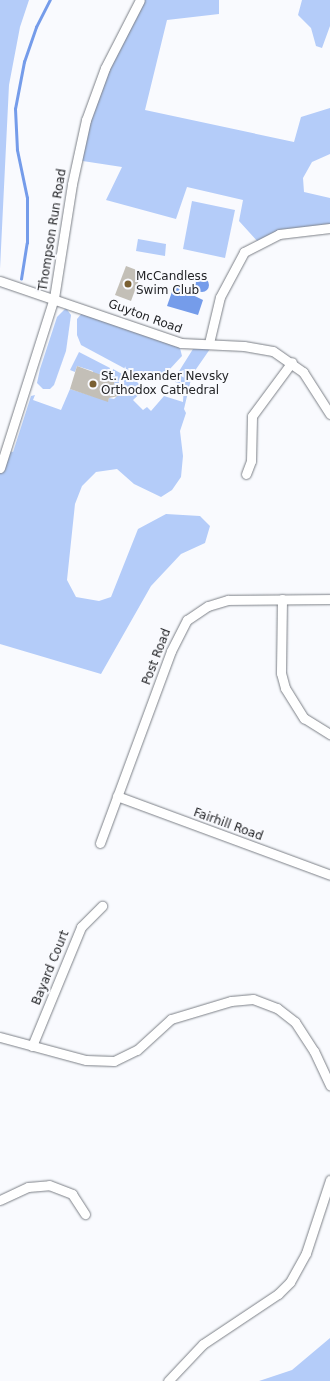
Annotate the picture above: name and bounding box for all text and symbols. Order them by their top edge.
street label: Thompson Run Road [36,168,70,292]
place label: McCandless Swim Club [136,270,207,298]
marker: McCandless Swim Club [123,279,133,289]
street label: Guyton Road [106,297,184,337]
place label: St. Alexander Nevsky Orthodox Cathedral [101,370,229,398]
marker: St. Alexander Nevsky Orthodox Cathedral [88,379,98,389]
street label: Post Road [140,627,174,687]
street label: Fairhill Road [191,806,265,844]
street label: Bayard Court [29,929,73,1007]

